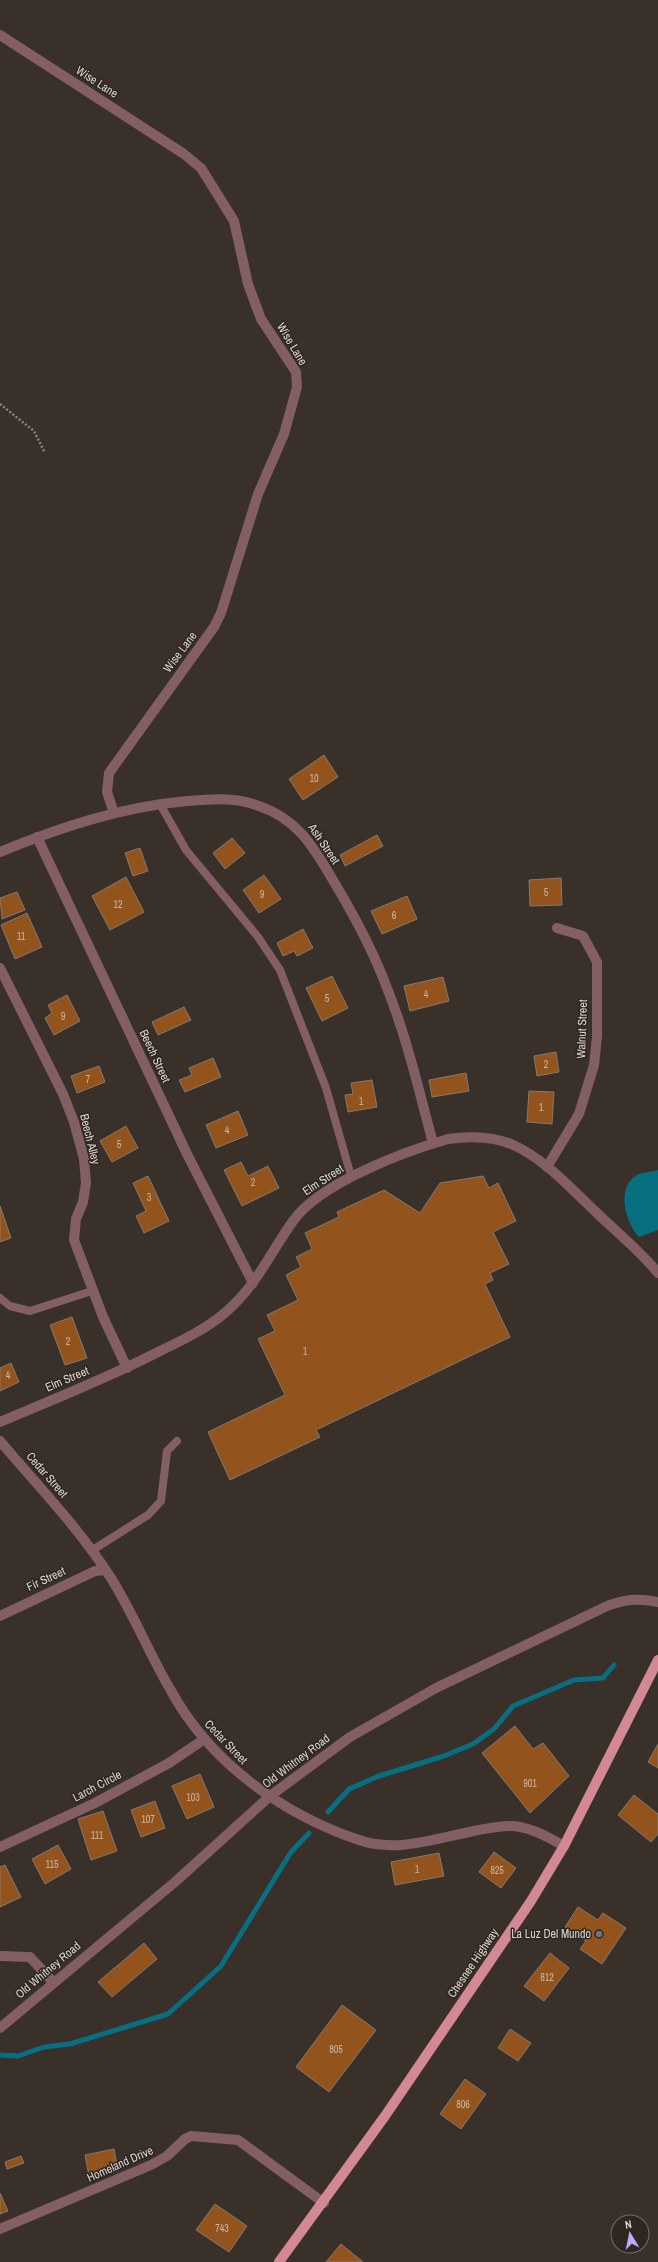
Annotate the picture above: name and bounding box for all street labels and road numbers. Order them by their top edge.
street label: Wise Lane [73,62,121,102]
street label: Wise Lane [273,320,311,368]
street label: Wise Lane [159,628,201,676]
street label: Ash Street [304,820,344,868]
street label: Walnut Street [573,999,591,1059]
street label: Beech Street [136,1027,174,1085]
street label: Beech Alley [76,1112,104,1166]
street label: Elm Street [299,1161,347,1199]
street label: Elm Street [43,1363,92,1395]
street label: Cedar Street [23,1449,72,1501]
street label: Fir Street [24,1563,68,1595]
street label: Cedar Street [201,1716,251,1768]
street label: Old Whitney Road [259,1730,333,1792]
street label: Larch Circle [70,1766,124,1806]
street label: Chesnee Highway [444,1925,502,2001]
street label: Old Whitney Road [12,1938,84,2002]
street label: Homeland Drive [84,2142,156,2186]

